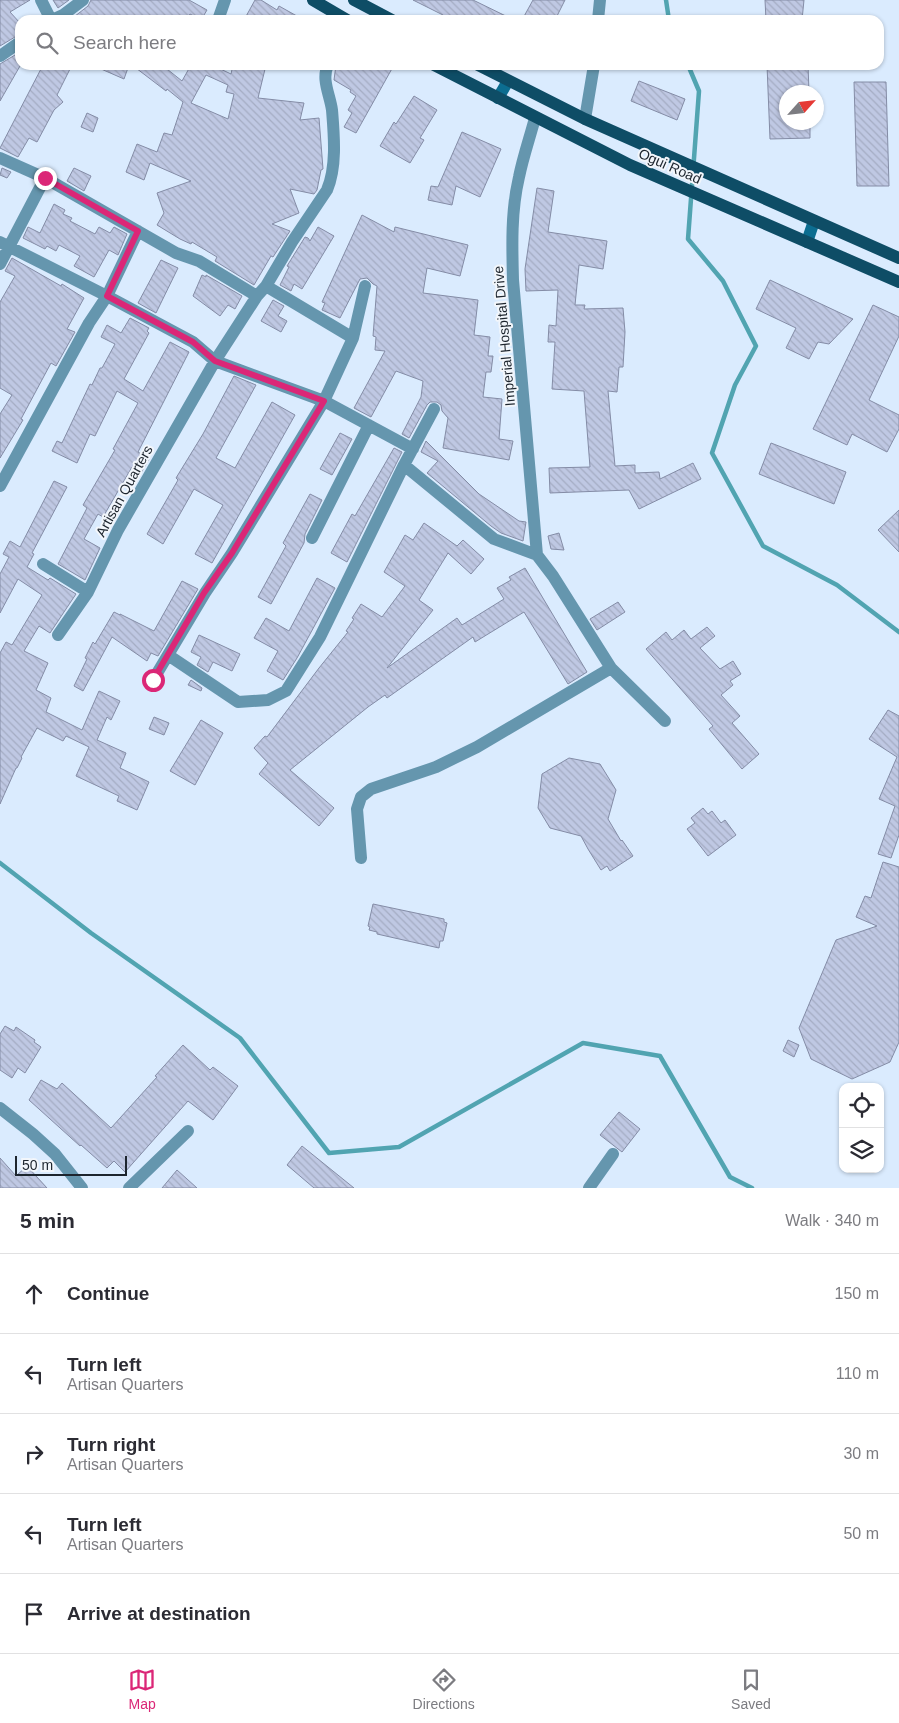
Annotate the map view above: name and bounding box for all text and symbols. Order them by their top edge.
search box [15,15,884,70]
icon: search [33,29,61,57]
text: Search here [73,32,177,53]
north arrow [779,85,824,130]
street label: Ogui Road [636,145,704,187]
route end [34,167,57,190]
street label: Imperial Hospital Drive [490,265,518,407]
street label: Artisan Quarters [92,443,156,539]
route start [142,669,165,692]
map controls [839,1083,884,1173]
button: locate [839,1083,884,1128]
button: layers [839,1128,884,1173]
scale bar [15,1153,128,1176]
text: 50 m [22,1157,53,1173]
text: 5 min [20,1209,75,1232]
text: Walk · 340 m [785,1212,879,1229]
icon: ahead [20,1280,48,1308]
text: Continue [67,1283,149,1304]
text: 150 m [835,1285,879,1302]
text: Turn left [67,1354,142,1375]
icon: left [20,1360,48,1388]
text: 110 m [836,1365,879,1382]
text: Artisan Quarters [67,1376,183,1393]
text: Turn right [67,1434,155,1455]
icon: right [20,1440,48,1468]
text: 30 m [843,1445,879,1462]
text: Artisan Quarters [67,1456,183,1473]
text: Turn left [67,1514,142,1535]
icon: left [20,1520,48,1548]
text: 50 m [843,1525,879,1542]
text: Artisan Quarters [67,1536,183,1553]
icon: arrive [20,1600,48,1628]
text: Arrive at destination [67,1603,251,1624]
tab: Map [128,1666,156,1712]
tab: Directions [413,1666,475,1712]
tab: Saved [731,1666,771,1712]

